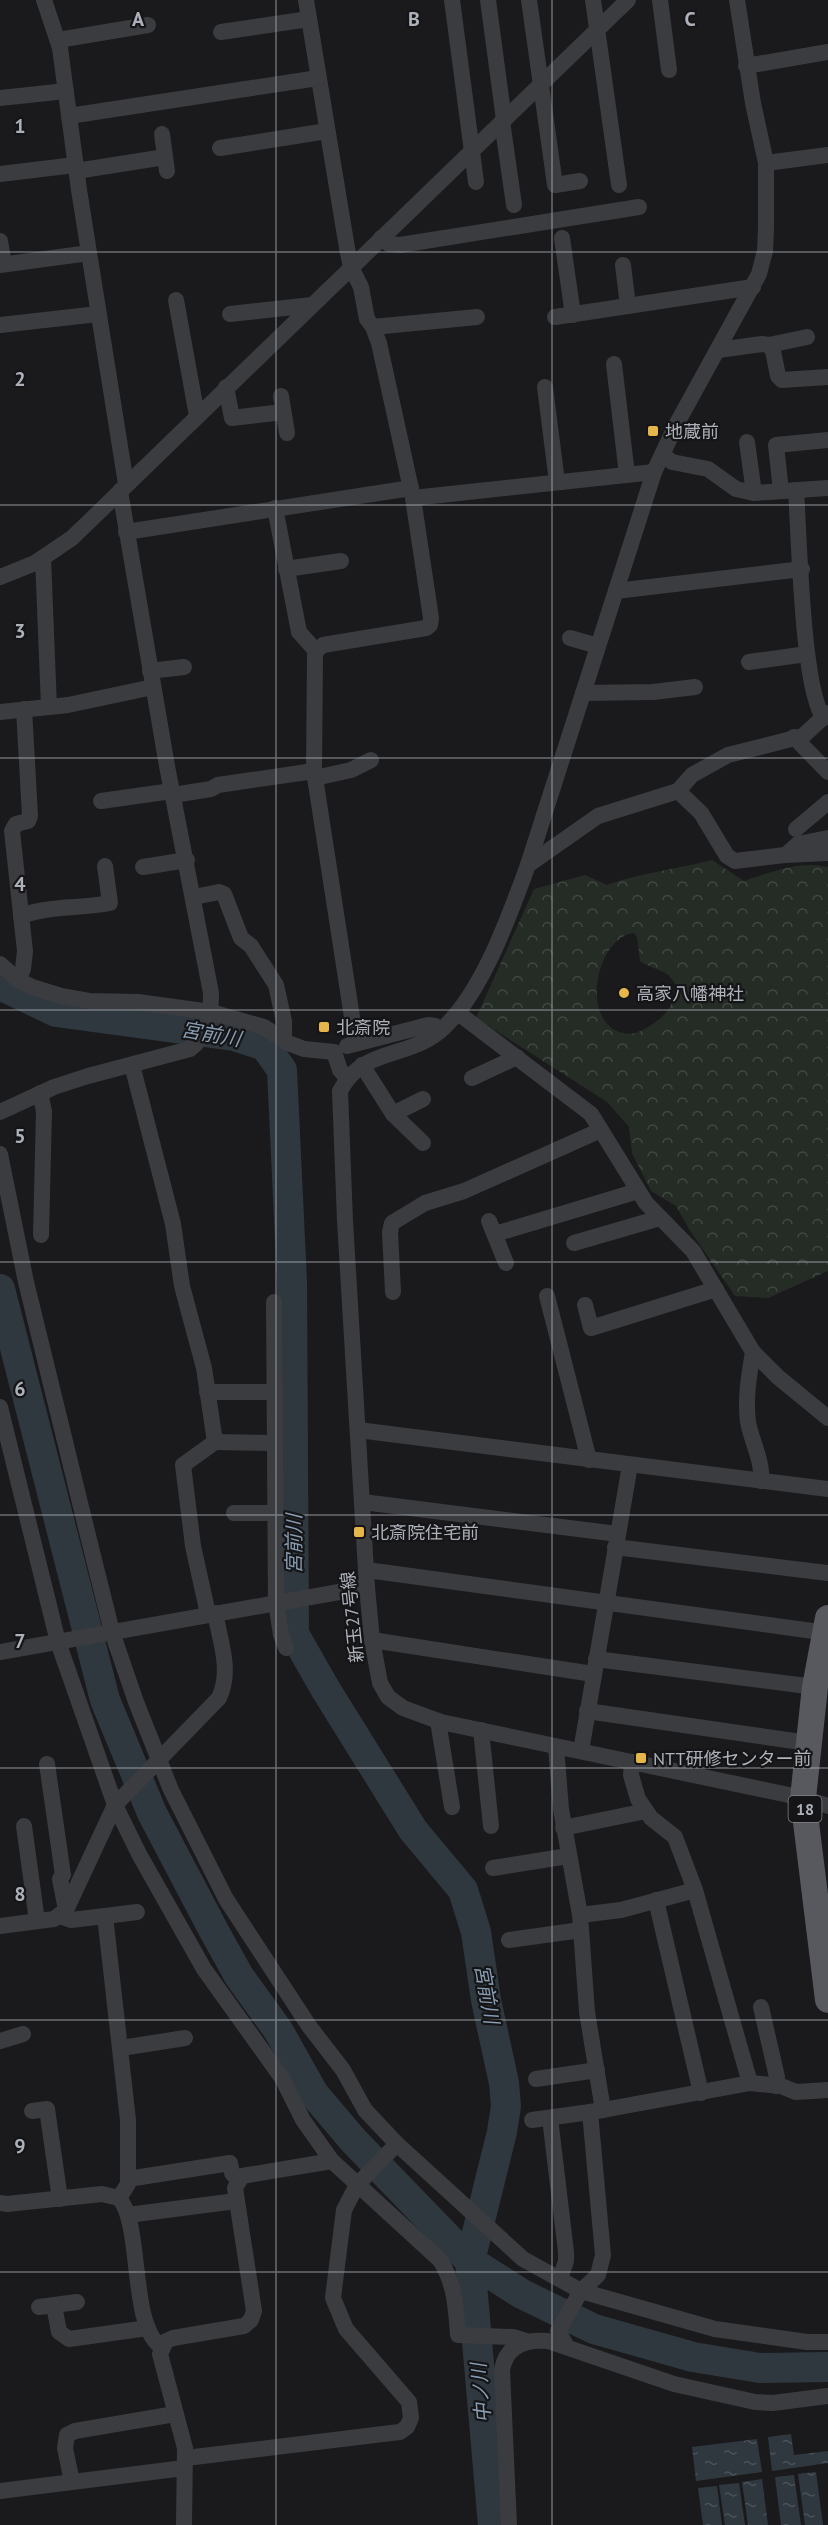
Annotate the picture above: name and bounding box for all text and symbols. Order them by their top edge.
text: A [132,6,145,32]
text: B [408,6,420,32]
text: C [684,6,696,32]
text: 1 [14,113,26,139]
text: 2 [14,366,26,392]
place label: 地蔵前 [665,420,719,443]
marker: 地蔵前 [646,424,660,438]
text: 3 [14,618,26,644]
text: 4 [14,871,26,897]
place label: 高家八幡神社 [636,982,744,1005]
marker: 高家八幡神社 [617,986,631,1000]
water label: 宮前川 [179,1016,245,1052]
place label: 北斎院 [336,1016,390,1039]
marker: 北斎院 [317,1020,331,1034]
text: 5 [14,1123,26,1149]
text: 6 [14,1376,26,1402]
water label: 宮前川 [281,1512,307,1574]
place label: 北斎院住宅前 [371,1521,479,1544]
marker: 北斎院住宅前 [352,1525,366,1539]
street label: 新玉27号線 [336,1570,368,1664]
text: 7 [14,1628,26,1654]
place label: NTT研修センター前 [653,1747,811,1770]
marker: NTT研修センター前 [634,1751,648,1765]
road number: 18 [788,1796,822,1822]
text: 8 [14,1881,26,1907]
water label: 宮前川 [469,1962,505,2028]
text: 9 [14,2133,26,2159]
water label: 中ノ川 [465,2360,497,2424]

